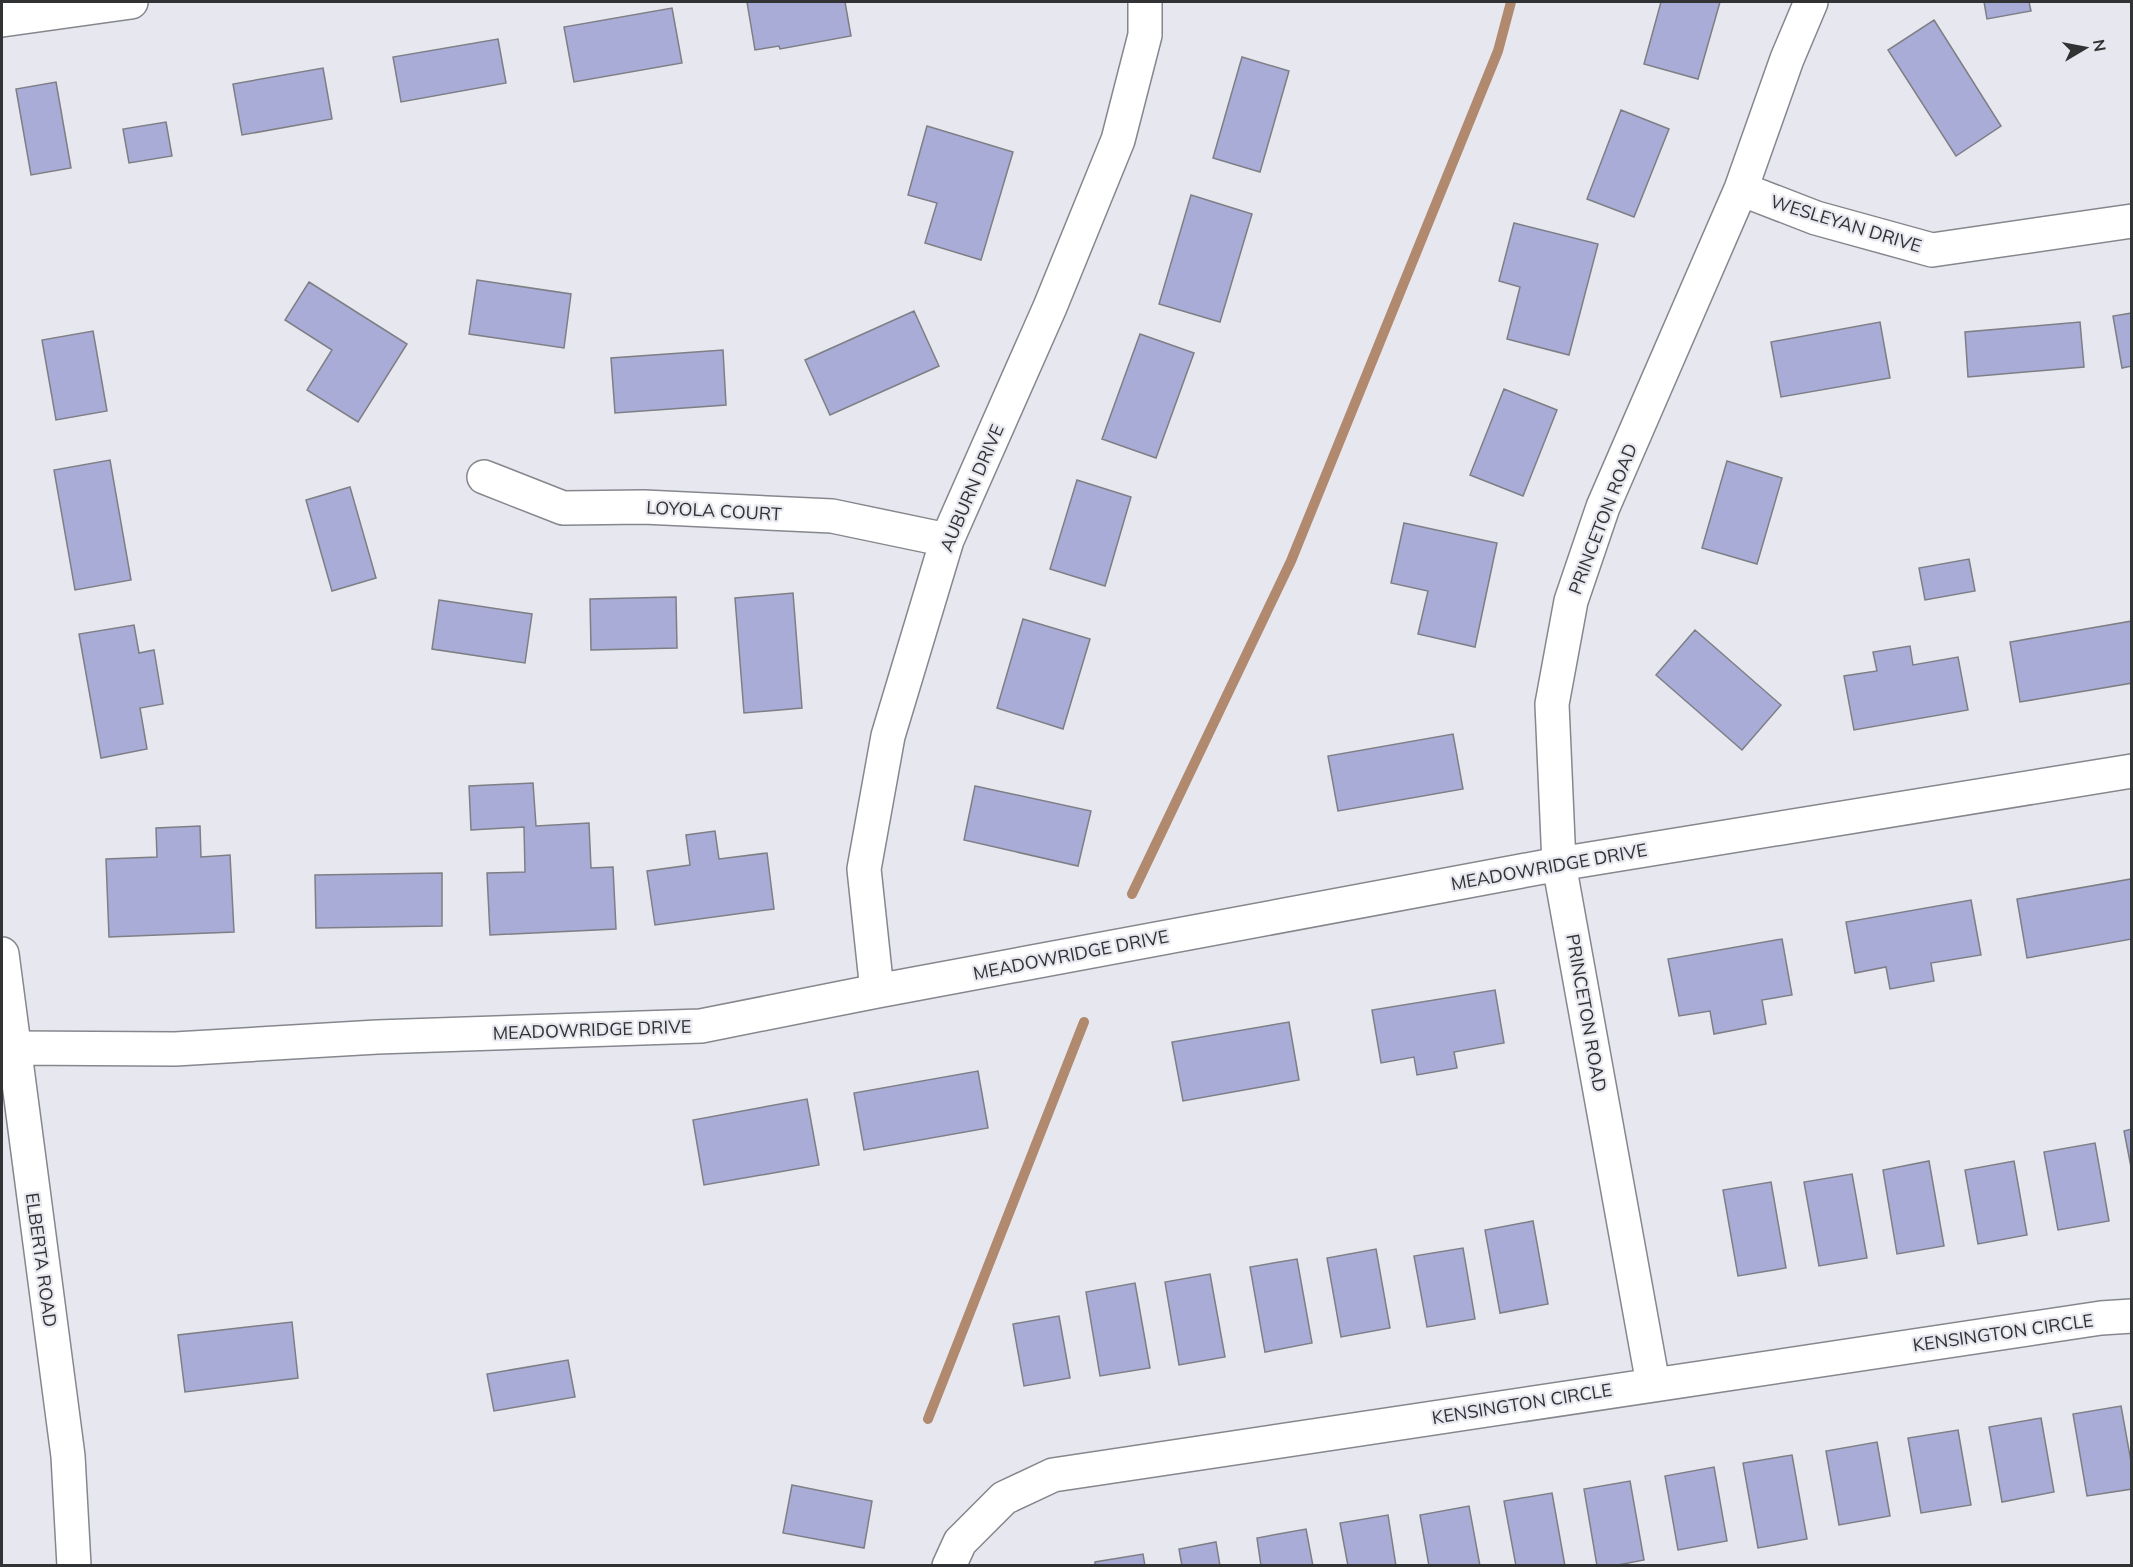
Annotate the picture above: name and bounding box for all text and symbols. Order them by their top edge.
north arrow [2055,18,2115,78]
text: N [2089,38,2111,53]
street label: WESLEYAN DRIVE [1768,190,1924,257]
street label: AUBURN DRIVE [934,421,1009,555]
street label: PRINCETON ROAD [1563,440,1642,598]
street label: LOYOLA COURT [646,495,782,526]
street label: MEADOWRIDGE DRIVE [1449,838,1649,895]
street label: MEADOWRIDGE DRIVE [971,924,1171,985]
street label: PRINCETON ROAD [1561,932,1612,1094]
street label: MEADOWRIDGE DRIVE [492,1015,692,1044]
street label: ELBERTA ROAD [21,1191,62,1329]
street label: KENSINGTON CIRCLE [1911,1308,2095,1357]
street label: KENSINGTON CIRCLE [1430,1378,1614,1429]

